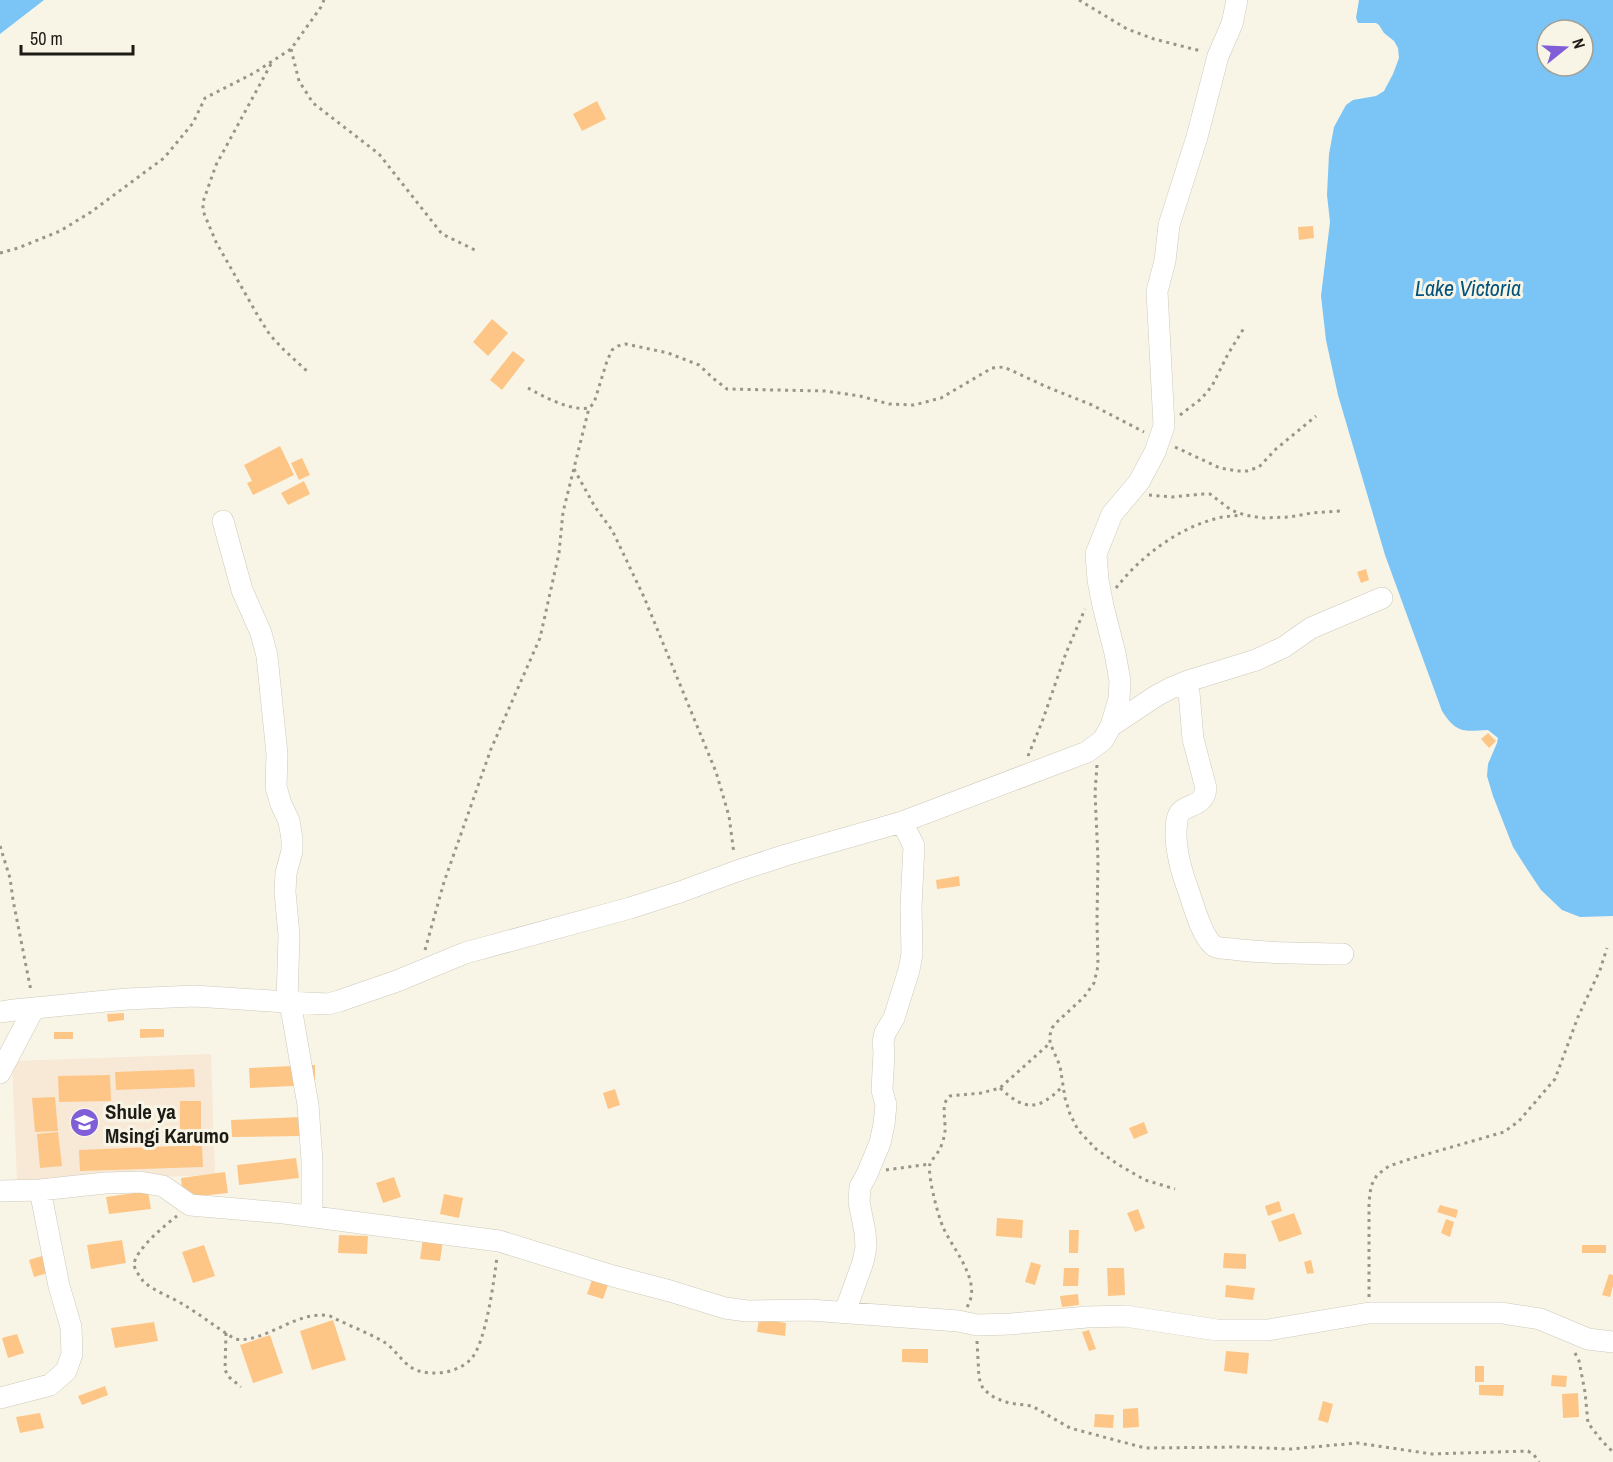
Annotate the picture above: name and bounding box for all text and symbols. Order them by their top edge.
scale bar [21,18,134,56]
north arrow [1535,18,1595,78]
text: 50 m [30,26,63,51]
text: N [1567,35,1591,51]
water label: Lake Victoria [1415,273,1521,303]
place label: Shule ya Msingi Karumo [105,1097,229,1150]
school or university icon: Shule ya Msingi Karumo [68,1107,100,1139]

